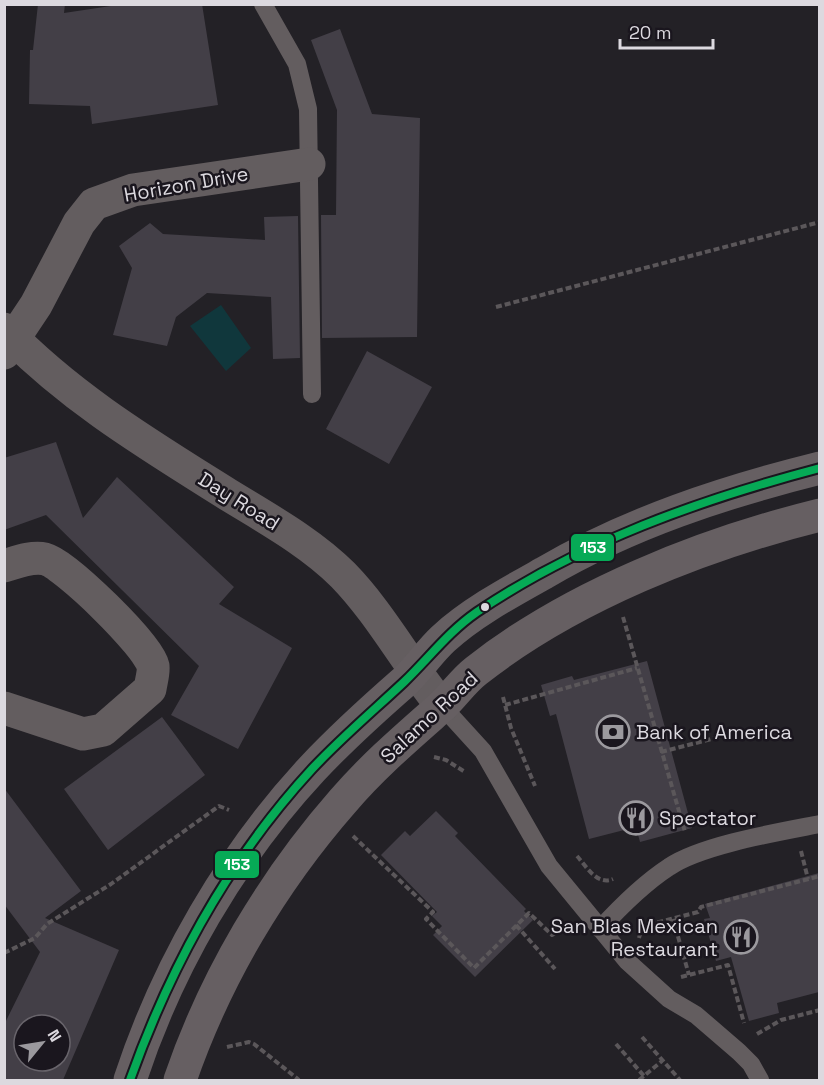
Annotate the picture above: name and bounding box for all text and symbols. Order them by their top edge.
scale bar [620,12,713,50]
text: 20 m [629,21,672,44]
street label: Horizon Drive [122,160,250,208]
street label: Day Road [194,466,284,536]
line badge: 153 [570,533,615,562]
text: 153 [580,537,607,558]
unlabelled marker [479,601,491,613]
street label: Salamo Road [375,665,483,769]
bank icon: Bank of America [595,714,631,750]
place label: Bank of America [636,719,792,745]
restaurant icon: Spectator [618,800,654,836]
place label: Spectator [659,805,756,831]
line badge: 153 [214,850,260,879]
text: 153 [224,854,251,875]
place label: San Blas Mexican Restaurant [551,913,718,962]
restaurant icon: San Blas Mexican Restaurant [723,919,759,955]
north arrow [12,1013,72,1073]
text: N [43,1026,66,1046]

